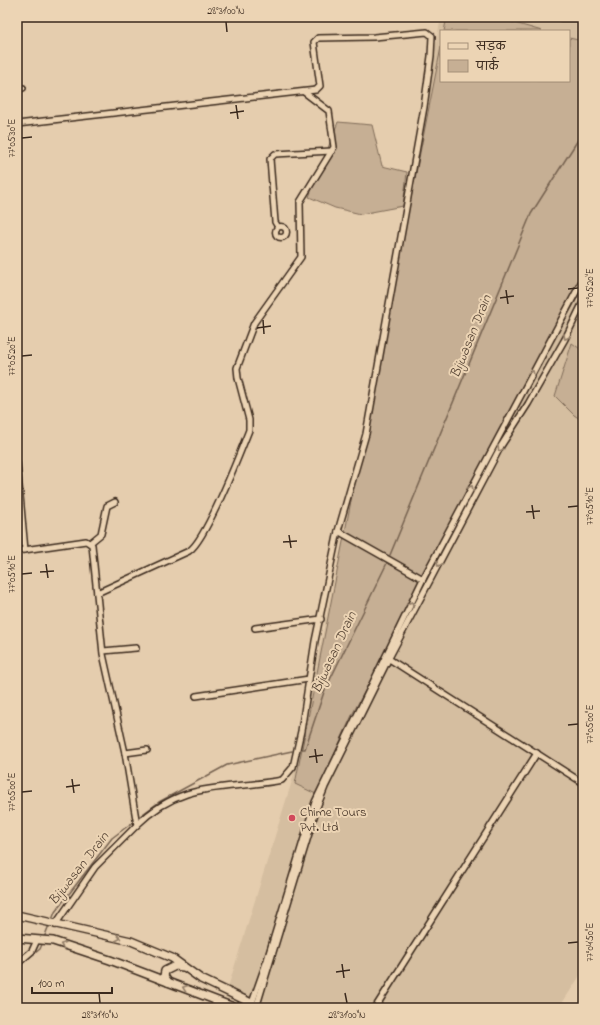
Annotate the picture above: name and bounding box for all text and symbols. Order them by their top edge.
text: 28°31'00"N [207,4,245,19]
legend [440,30,570,82]
text: सड़क [475,38,507,56]
text: पार्क [475,56,500,76]
text: 77°05'30"E [5,119,20,157]
text: 77°05'20"E [583,268,598,308]
water label: Bijwasan Drain [445,291,498,381]
one-way arrow [563,333,571,341]
text: 77°05'20"E [5,336,20,376]
one-way arrow [527,370,535,378]
one-way arrow [497,445,504,452]
one-way arrow [466,485,473,492]
text: 77°05'10"E [583,487,598,525]
text: 77°05'10"E [5,555,20,593]
one-way arrow [436,560,444,567]
one-way arrow [406,600,414,608]
water label: Bijwasan Drain [306,607,363,697]
text: 77°05'00"E [583,704,598,744]
text: 77°05'00"E [5,772,20,812]
place label: Chime Tours Pvt. Ltd [300,803,367,837]
marker: Chime Tours Pvt. Ltd [287,813,297,823]
water label: Bijwasan Drain [44,827,115,910]
text: 77°04'50"E [583,923,598,961]
one-way arrow [115,934,121,942]
one-way arrow [60,941,67,949]
scale bar [32,969,112,995]
text: 100 m [38,975,65,993]
one-way arrow [182,985,189,993]
text: 28°31'10"N [82,1008,118,1023]
text: 28°31'00"N [328,1008,366,1023]

